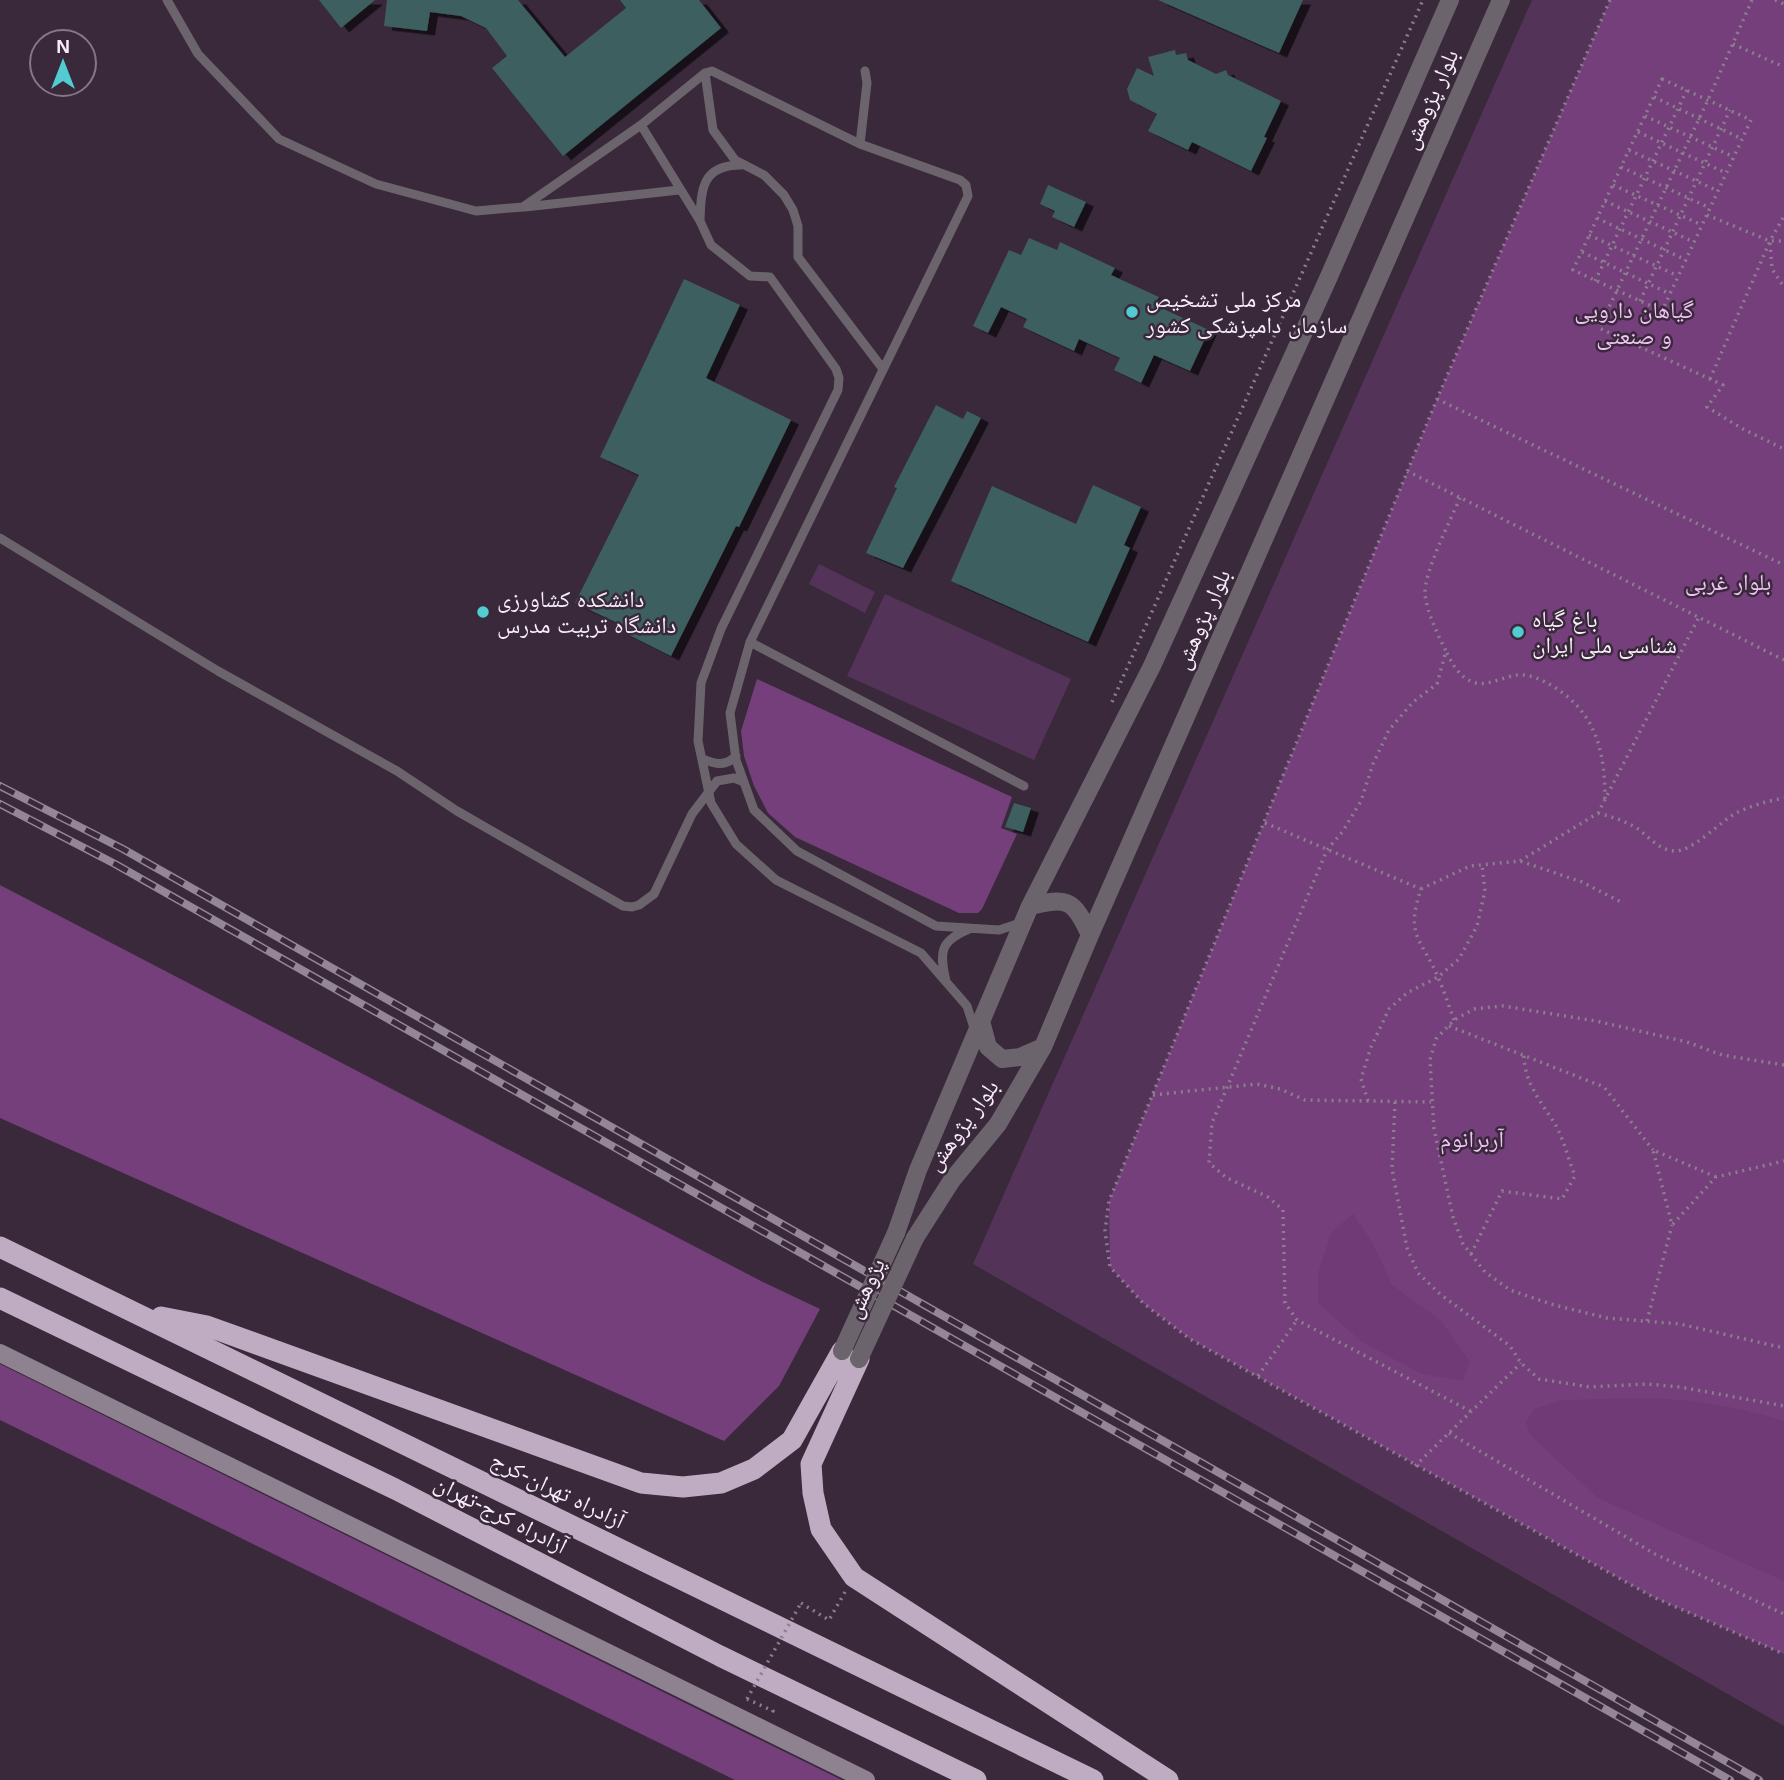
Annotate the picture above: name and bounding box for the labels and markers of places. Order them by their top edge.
place label: مرکز ملی تشخیص سازمان دامپزشکی کشور [1145,286,1347,339]
marker: مرکز ملی تشخیص سازمان دامپزشکی کشور [1124,304,1140,320]
place label: دانشکده کشاورزی دانشگاه تربیت مدرس [497,586,676,639]
marker: دانشکده کشاورزی دانشگاه تربیت مدرس [475,604,491,620]
place label: باغ گیاه‌ شناسی ملی ایران [1532,606,1677,659]
marker: باغ گیاه‌ شناسی ملی ایران [1510,624,1526,640]

